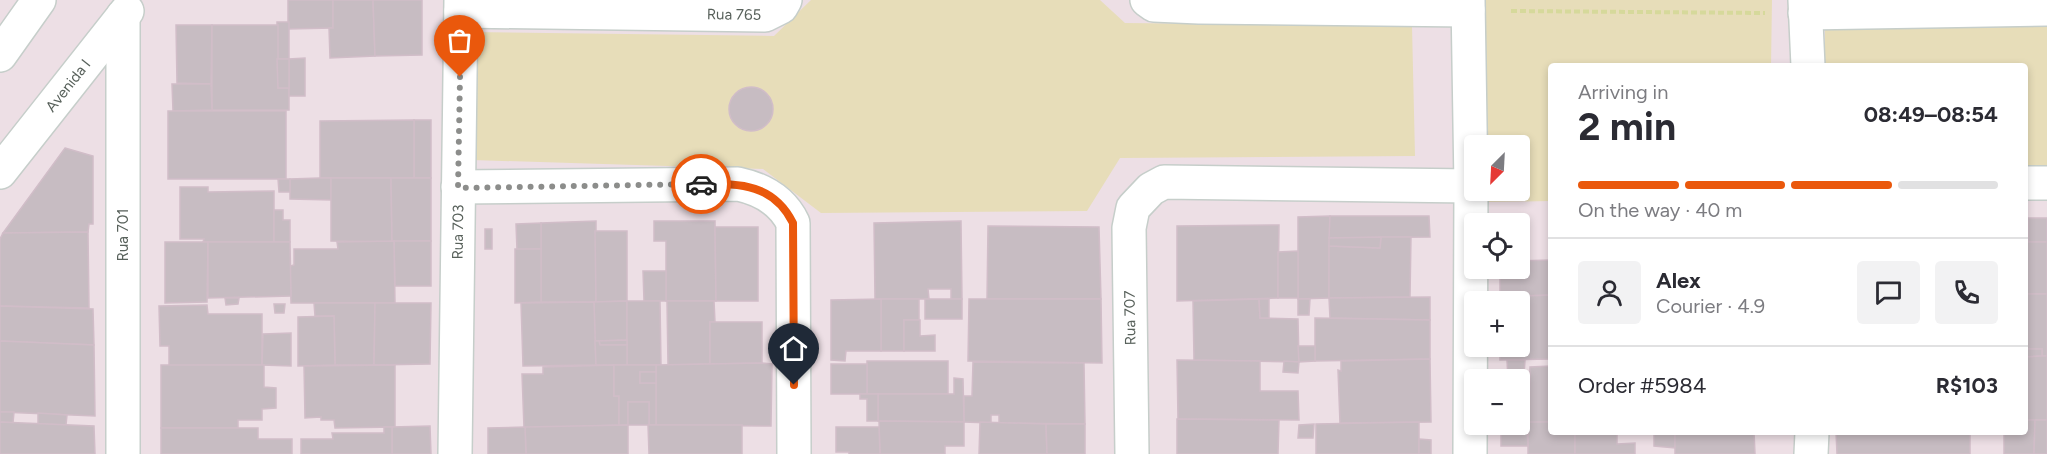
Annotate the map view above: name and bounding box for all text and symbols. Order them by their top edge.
street label: Rua 765 [707,5,761,24]
pin [434,15,485,77]
icon: bag [443,24,476,57]
street label: Avenida I [42,56,94,116]
text: Arriving in [1578,80,1668,104]
text: 08:49–08:54 [1864,101,1998,128]
text: 2 min [1578,103,1676,150]
north arrow [1464,135,1530,201]
map controls [1464,135,1530,435]
courier [671,154,731,214]
icon: car [685,168,718,201]
text: On the way · 40 m [1578,198,1742,222]
street label: Rua 703 [449,204,467,260]
street label: Rua 701 [114,209,132,261]
button: locate [1464,213,1530,279]
button: person [1578,261,1641,324]
button: chat [1857,261,1920,324]
button: phone [1935,261,1998,324]
text: Alex [1656,267,1701,294]
street label: Rua 707 [1121,290,1139,346]
button: + [1464,291,1530,357]
text: Courier · 4.9 [1656,294,1765,318]
pin [768,323,819,385]
icon: home [777,332,810,365]
button: − [1464,369,1530,435]
text: Order #5984 [1578,372,1706,399]
text: R$103 [1936,372,1998,399]

